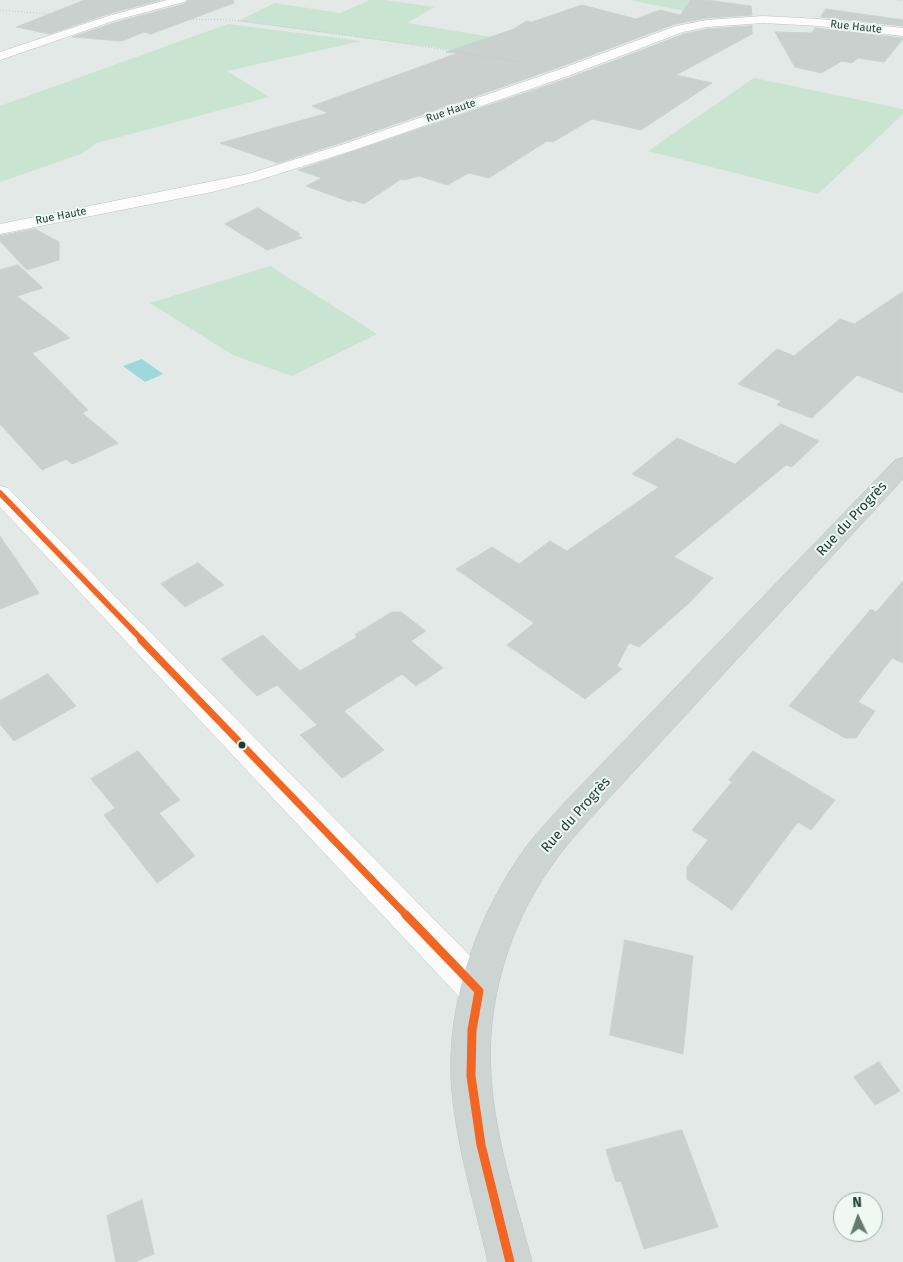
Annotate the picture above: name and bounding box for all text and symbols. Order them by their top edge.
street label: Rue Haute [830,18,882,36]
street label: Rue Haute [424,96,478,126]
street label: Rue Haute [34,205,88,227]
street label: Rue du Progrès [813,478,891,560]
unlabelled marker [237,740,247,750]
street label: Rue du Progrès [538,774,614,856]
north arrow [833,1192,883,1242]
text: N [852,1194,862,1211]

